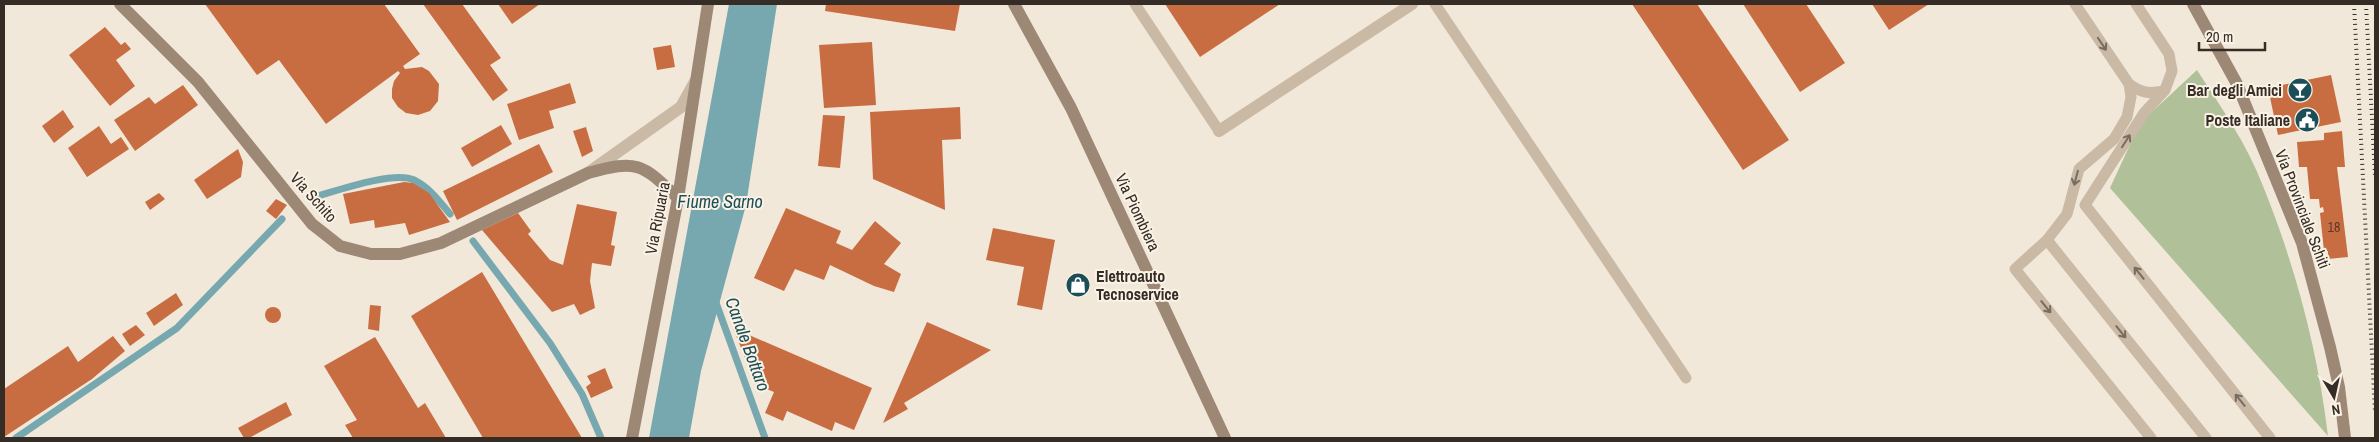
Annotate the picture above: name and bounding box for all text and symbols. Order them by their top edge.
scale bar [2199,20,2265,52]
text: 20 m [2206,26,2233,47]
one-way arrow [2097,37,2107,51]
bar icon: Bar degli Amici [2287,77,2313,103]
place label: Bar degli Amici [2187,79,2282,101]
public building icon: Poste Italiane [2294,107,2320,133]
place label: Poste Italiane [2205,109,2290,131]
one-way arrow [2121,135,2131,149]
street label: Via Provinciale Schiti [2270,146,2336,272]
street label: Via Schito [286,167,342,227]
street label: Via Piombiera [1110,169,1166,255]
one-way arrow [2071,170,2081,186]
street label: Via Ripuaria [639,179,675,256]
water label: Fiume Sarno [677,189,763,214]
house number: 18 [2328,218,2340,236]
place label: Elettroauto Tecnoservice [1096,265,1179,305]
one-way arrow [2133,267,2144,280]
shop icon: Elettroauto Tecnoservice [1065,272,1091,298]
water label: Canale Bottaro [719,293,777,395]
one-way arrow [2040,300,2051,313]
one-way arrow [2115,325,2126,338]
north arrow [2309,372,2359,422]
one-way arrow [2235,394,2246,407]
text: N [2331,400,2342,419]

